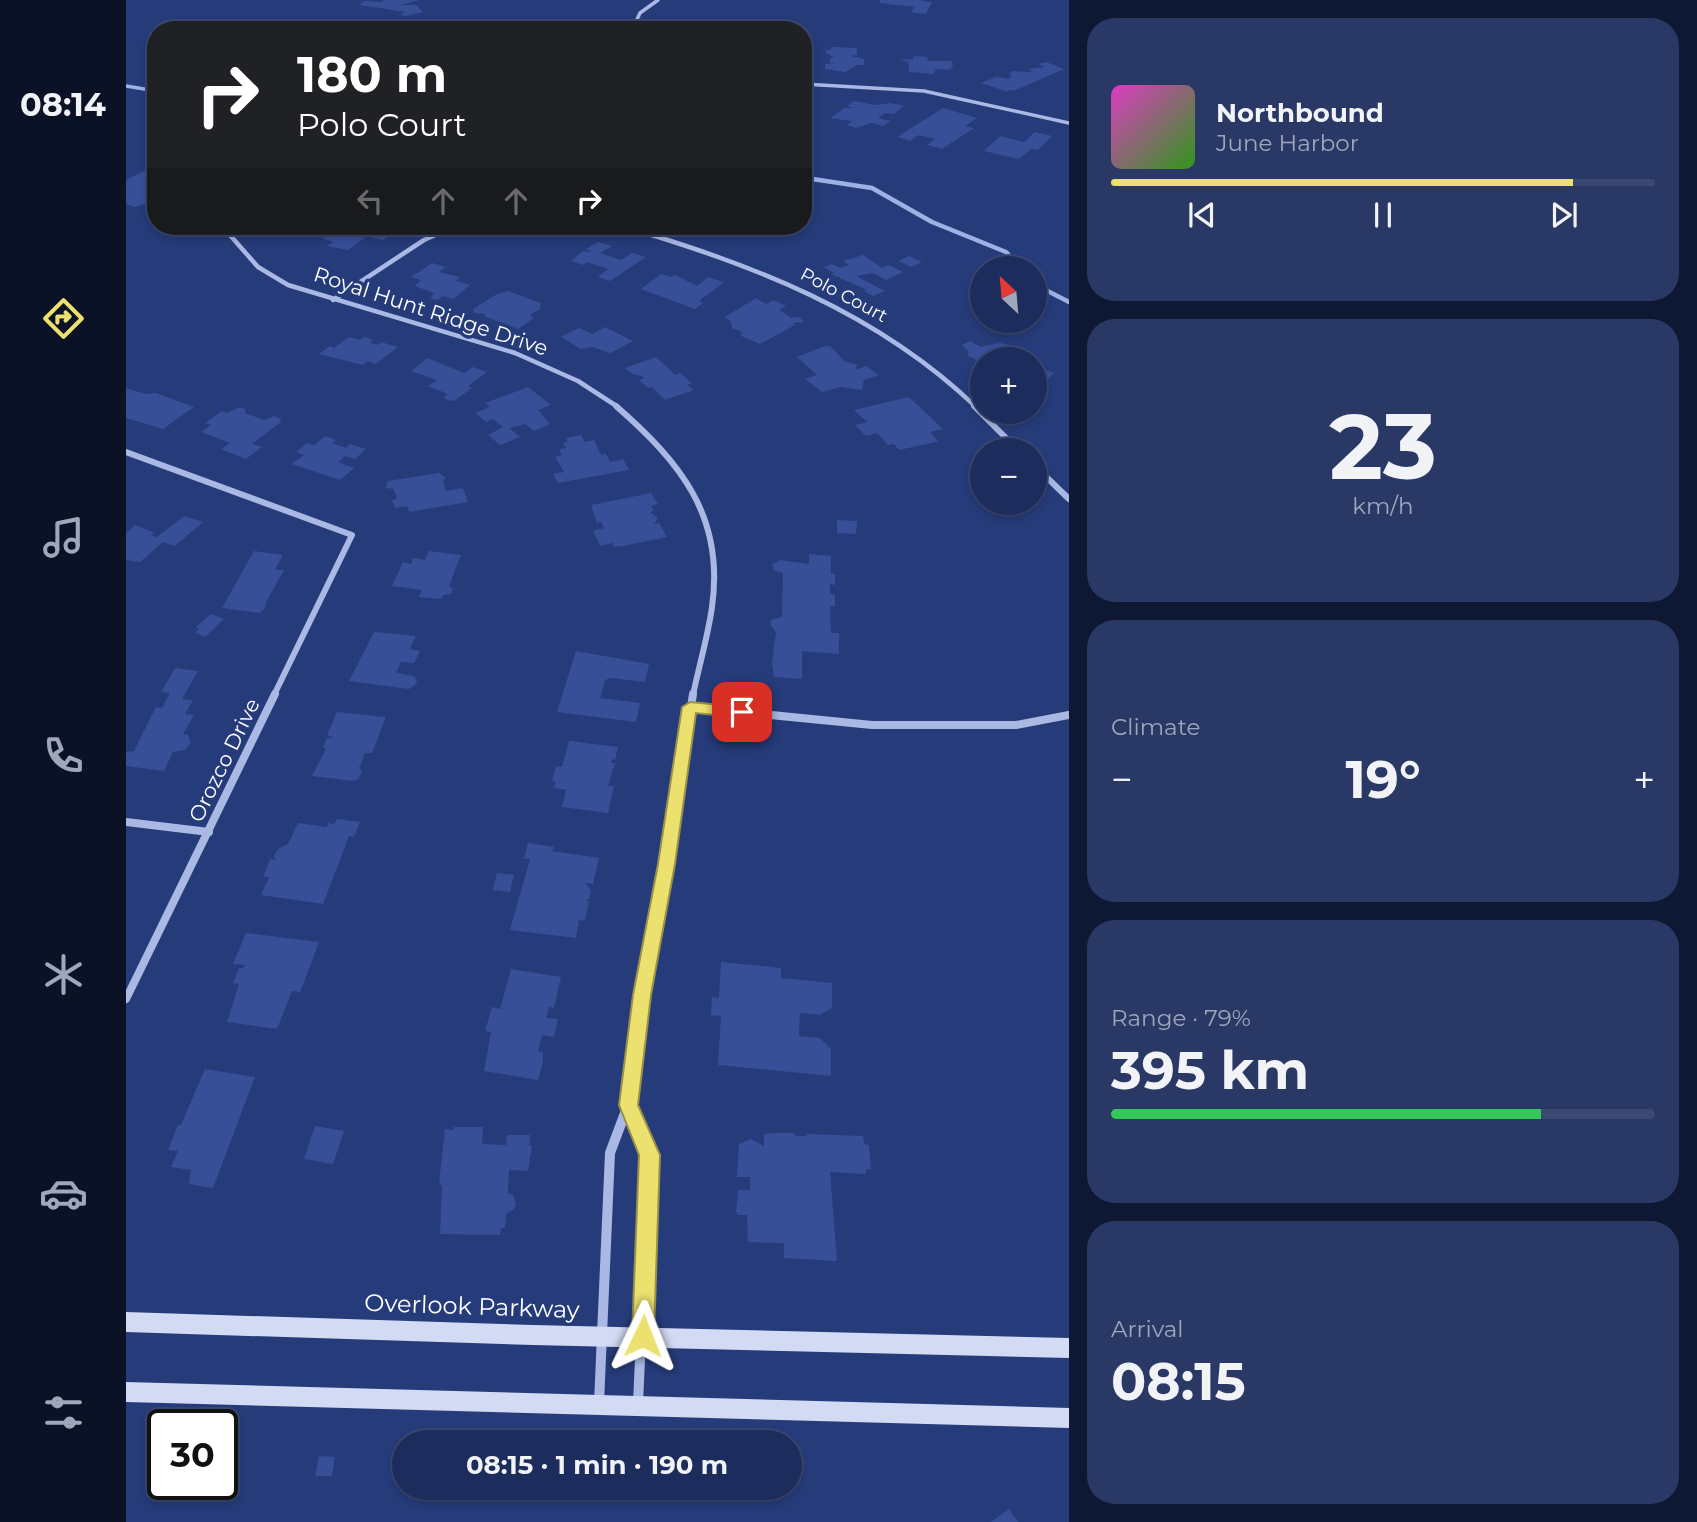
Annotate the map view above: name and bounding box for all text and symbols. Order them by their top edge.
text: 180 m [297,45,447,104]
icon: right [182,49,273,140]
text: 08:14 [20,85,106,124]
text: Northbound [1216,97,1384,129]
text: Polo Court [297,105,467,144]
text: June Harbor [1216,129,1359,157]
icon: left [351,182,389,220]
icon: ahead [424,182,462,220]
icon: ahead [497,182,535,220]
icon: right [570,182,608,220]
icon: previous [1183,196,1221,234]
icon: pause [1364,196,1402,234]
icon: next [1545,196,1583,234]
north arrow [970,256,1046,332]
map controls [970,256,1047,515]
street label: Royal Hunt Ridge Drive [311,261,551,361]
street label: Polo Court [797,263,891,327]
icon: directions [39,294,88,343]
button: + [970,347,1047,424]
text: 23 [1329,391,1437,502]
button: − [970,438,1047,515]
text: km/h [1352,492,1414,520]
icon: music [39,513,88,562]
pin [712,682,772,742]
icon: arrive [723,693,761,731]
street label: Orozco Drive [183,694,265,826]
text: Climate [1111,713,1200,741]
icon: phone [39,731,88,780]
text: 19° [1345,748,1421,811]
text: − [1111,756,1133,803]
text: + [1633,756,1655,803]
icon: climate [39,950,88,999]
text: Range · 79% [1111,1004,1251,1032]
text: 395 km [1111,1039,1309,1102]
icon: car [39,1169,88,1218]
street label: Overlook Parkway [364,1288,580,1324]
position arrow [606,1299,680,1373]
text: Arrival [1111,1315,1184,1343]
text: 08:15 [1111,1350,1246,1413]
icon: filters [39,1388,88,1437]
speed limit sign: 30 [147,1409,238,1500]
text: 08:15 · 1 min · 190 m [466,1449,728,1481]

